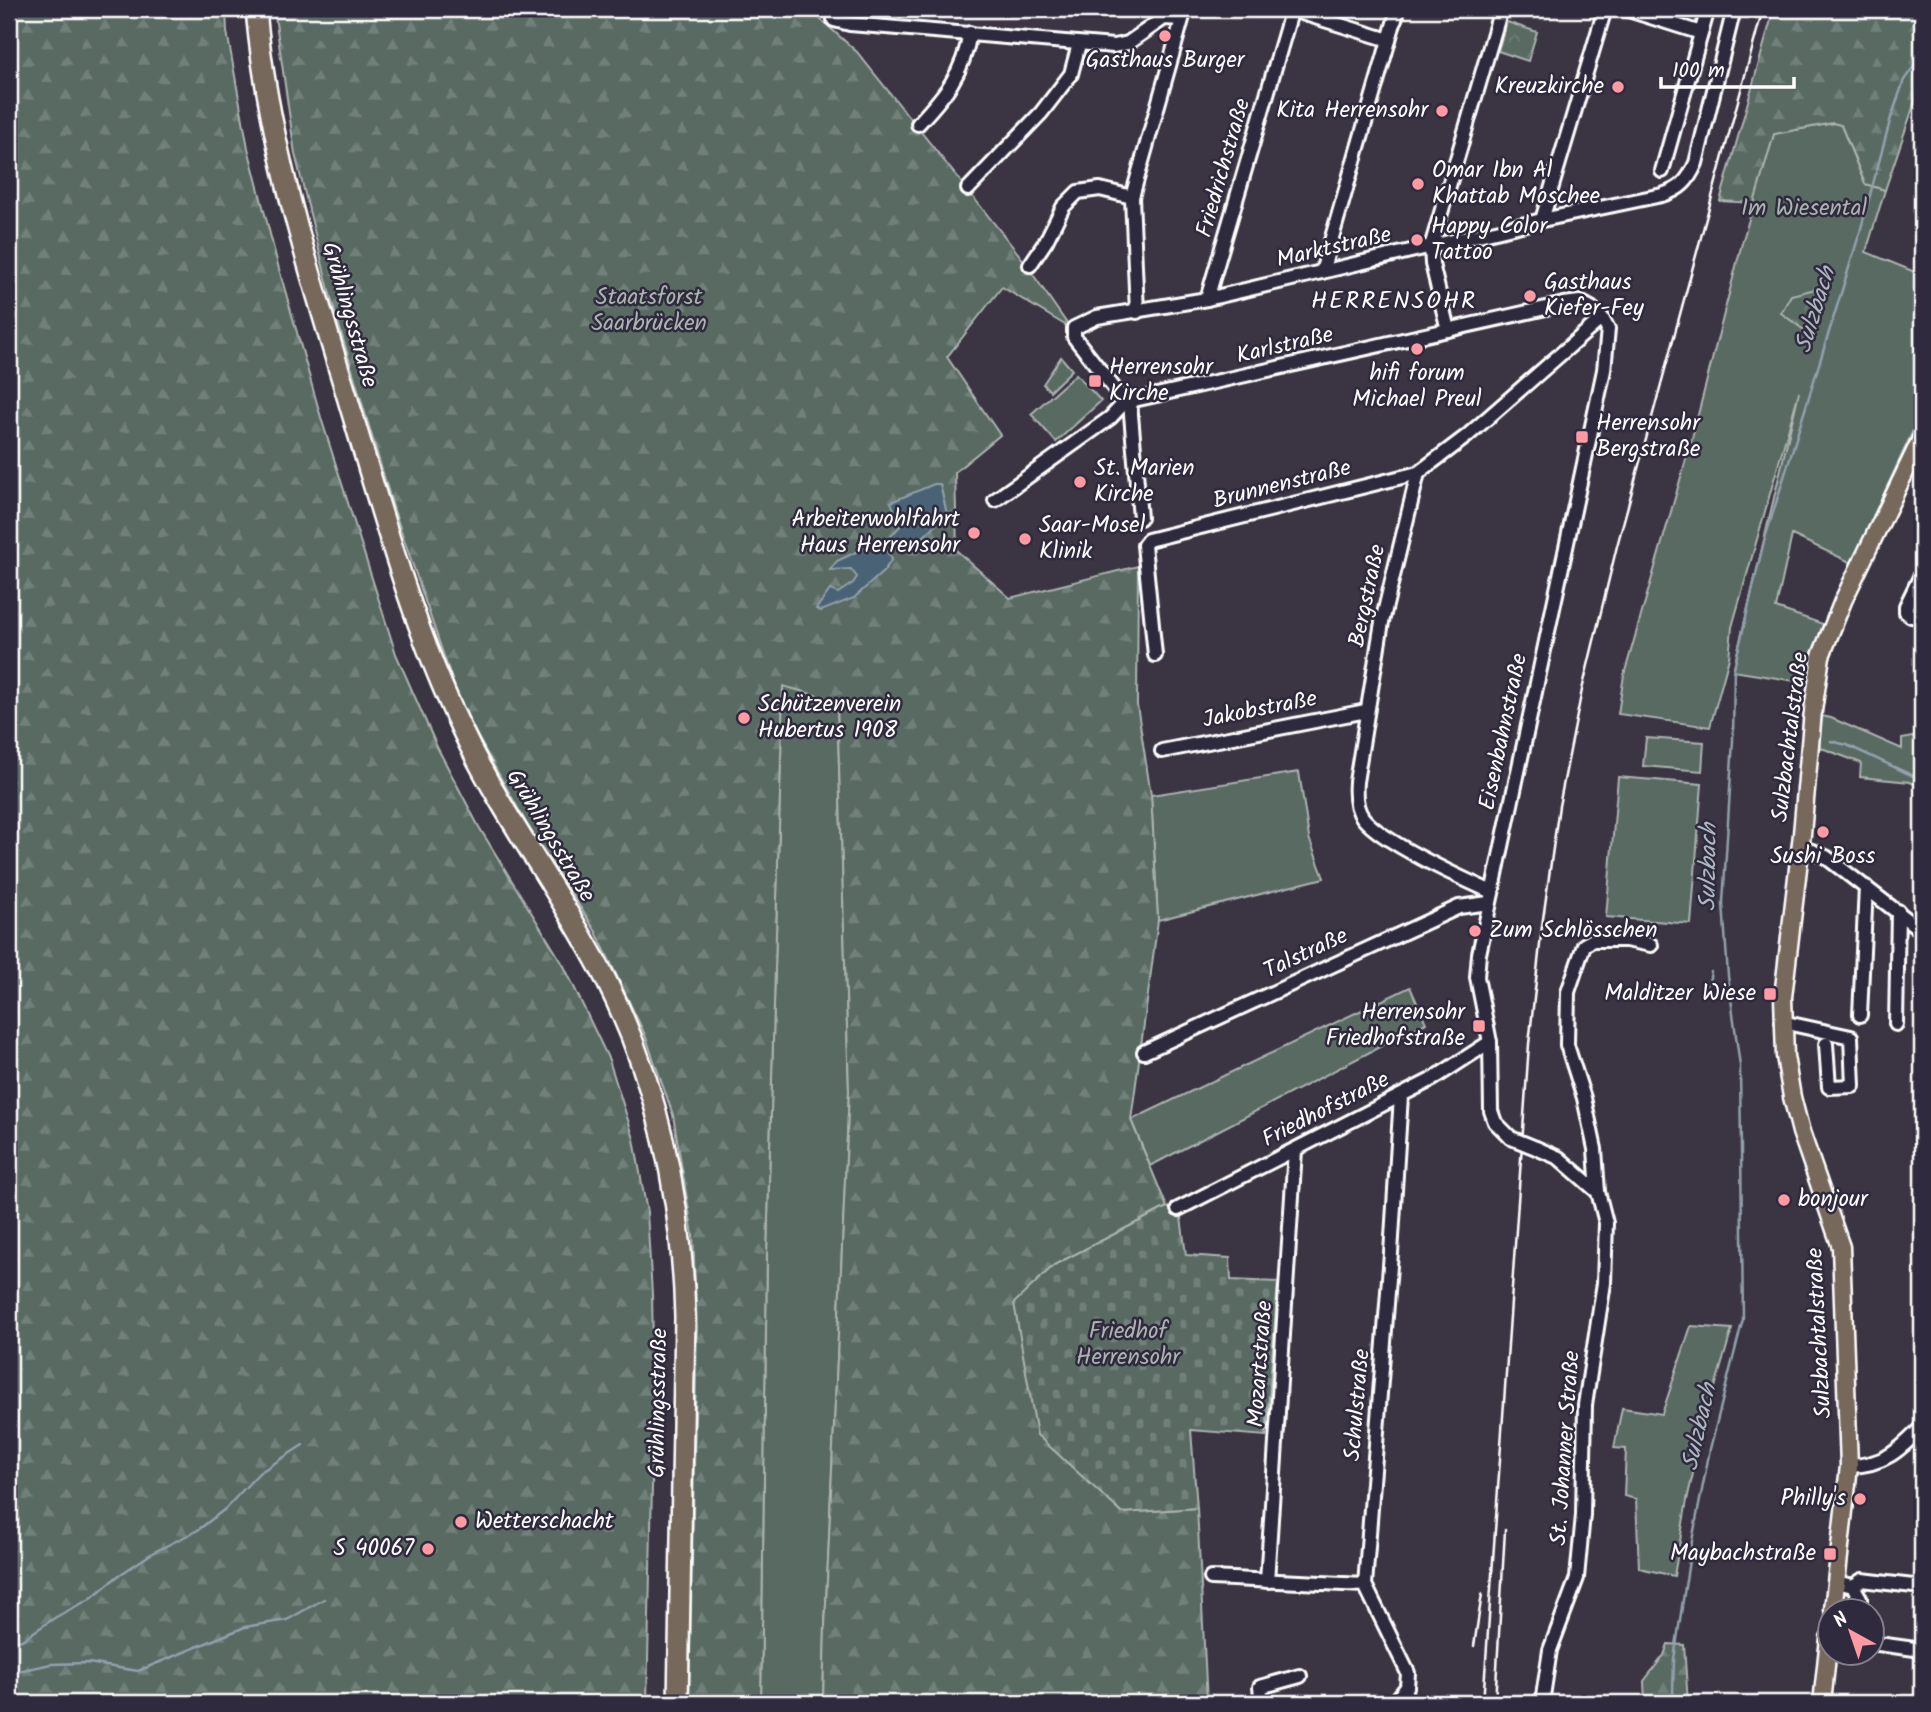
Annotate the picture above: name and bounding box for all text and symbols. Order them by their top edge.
marker: Gasthaus Burger [1157,28,1173,44]
place label: Gasthaus Burger [1086,43,1246,79]
scale bar [1661,46,1794,90]
text: 100 m [1672,55,1725,88]
place label: Kreuzkirche [1494,69,1604,105]
marker: Kreuzkirche [1610,79,1626,95]
place label: Kita Herrensohr [1276,93,1429,129]
street label: Friedrichstraße [1187,94,1261,242]
marker: Kita Herrensohr [1434,103,1450,119]
place label: Omar Ibn Al Khattab Moschee [1432,153,1600,215]
marker: Omar Ibn Al Khattab Moschee [1410,176,1426,192]
park label: Im Wiesental [1741,191,1867,227]
place label: Happy Color Tattoo [1431,209,1548,271]
street label: Marktstraße [1273,217,1395,279]
marker: Happy Color Tattoo [1409,232,1425,248]
street label: Grühlingsstraße [311,238,387,392]
water label: Sulzbach [1784,260,1848,358]
place label: Gasthaus Kiefer-Fey [1544,265,1644,327]
park label: Staatsforst Saarbrücken [591,280,707,342]
district label: HERRENSOHR [1311,282,1477,321]
marker: Gasthaus Kiefer-Fey [1522,288,1538,304]
street label: Karlstraße [1233,317,1337,375]
marker: hifi forum Michael Preul [1409,341,1425,357]
place label: Herrensohr Kirche [1109,350,1214,412]
place label: hifi forum Michael Preul [1352,356,1482,418]
marker: Herrensohr Kirche [1087,373,1103,389]
place label: Herrensohr Bergstraße [1596,406,1701,468]
marker: Herrensohr Bergstraße [1574,429,1590,445]
street label: Brunnenstraße [1209,450,1355,520]
place label: St. Marien Kirche [1094,451,1194,513]
marker: St. Marien Kirche [1072,474,1088,490]
place label: Arbeiterwohlfahrt Haus Herrensohr [792,502,961,564]
place label: Saar-Mosel Klinik [1039,508,1146,570]
marker: Arbeiterwohlfahrt Haus Herrensohr [966,525,982,541]
marker: Saar-Mosel Klinik [1017,531,1033,547]
street label: Bergstraße [1340,541,1396,651]
street label: Eisenbahnstraße [1470,650,1538,814]
street label: Sulzbachtalstraße [1763,650,1819,824]
street label: Jakobstraße [1200,681,1320,739]
place label: Schützenverein Hubertus 1908 [758,687,901,749]
marker: Schützenverein Hubertus 1908 [736,710,752,726]
street label: Grühlingsstraße [496,762,604,910]
water label: Sulzbach [1689,820,1729,911]
marker: Sushi Boss [1815,824,1831,840]
place label: Sushi Boss [1771,839,1876,875]
place label: Zum Schlösschen [1489,913,1657,949]
street label: Talstraße [1258,919,1354,989]
marker: Zum Schlösschen [1467,923,1483,939]
place label: Malditzer Wiese [1604,976,1756,1012]
marker: Malditzer Wiese [1762,986,1778,1002]
place label: Herrensohr Friedhofstraße [1326,995,1466,1057]
marker: Herrensohr Friedhofstraße [1471,1018,1487,1034]
street label: Friedhofstraße [1256,1062,1396,1158]
place label: bonjour [1798,1182,1869,1218]
marker: bonjour [1776,1192,1792,1208]
street label: Sulzbachtalstraße [1798,1247,1842,1419]
street label: Mozartstraße [1239,1299,1283,1429]
park label: Friedhof Herrensohr [1076,1314,1181,1376]
street label: Grühlingsstraße [640,1328,678,1478]
street label: Schulstraße [1335,1347,1381,1463]
street label: St. Johanner Straße [1541,1349,1591,1547]
water label: Sulzbach [1671,1378,1729,1474]
place label: Philly's [1781,1481,1846,1517]
marker: Philly's [1852,1491,1868,1507]
place label: Wetterschacht [475,1504,615,1540]
marker: Wetterschacht [453,1514,469,1530]
place label: S 40067 [334,1531,415,1567]
place label: Maybachstraße [1670,1536,1816,1572]
marker: S 40067 [420,1541,436,1557]
marker: Maybachstraße [1822,1546,1838,1562]
north arrow [1815,1596,1885,1666]
text: N [1827,1605,1856,1636]

